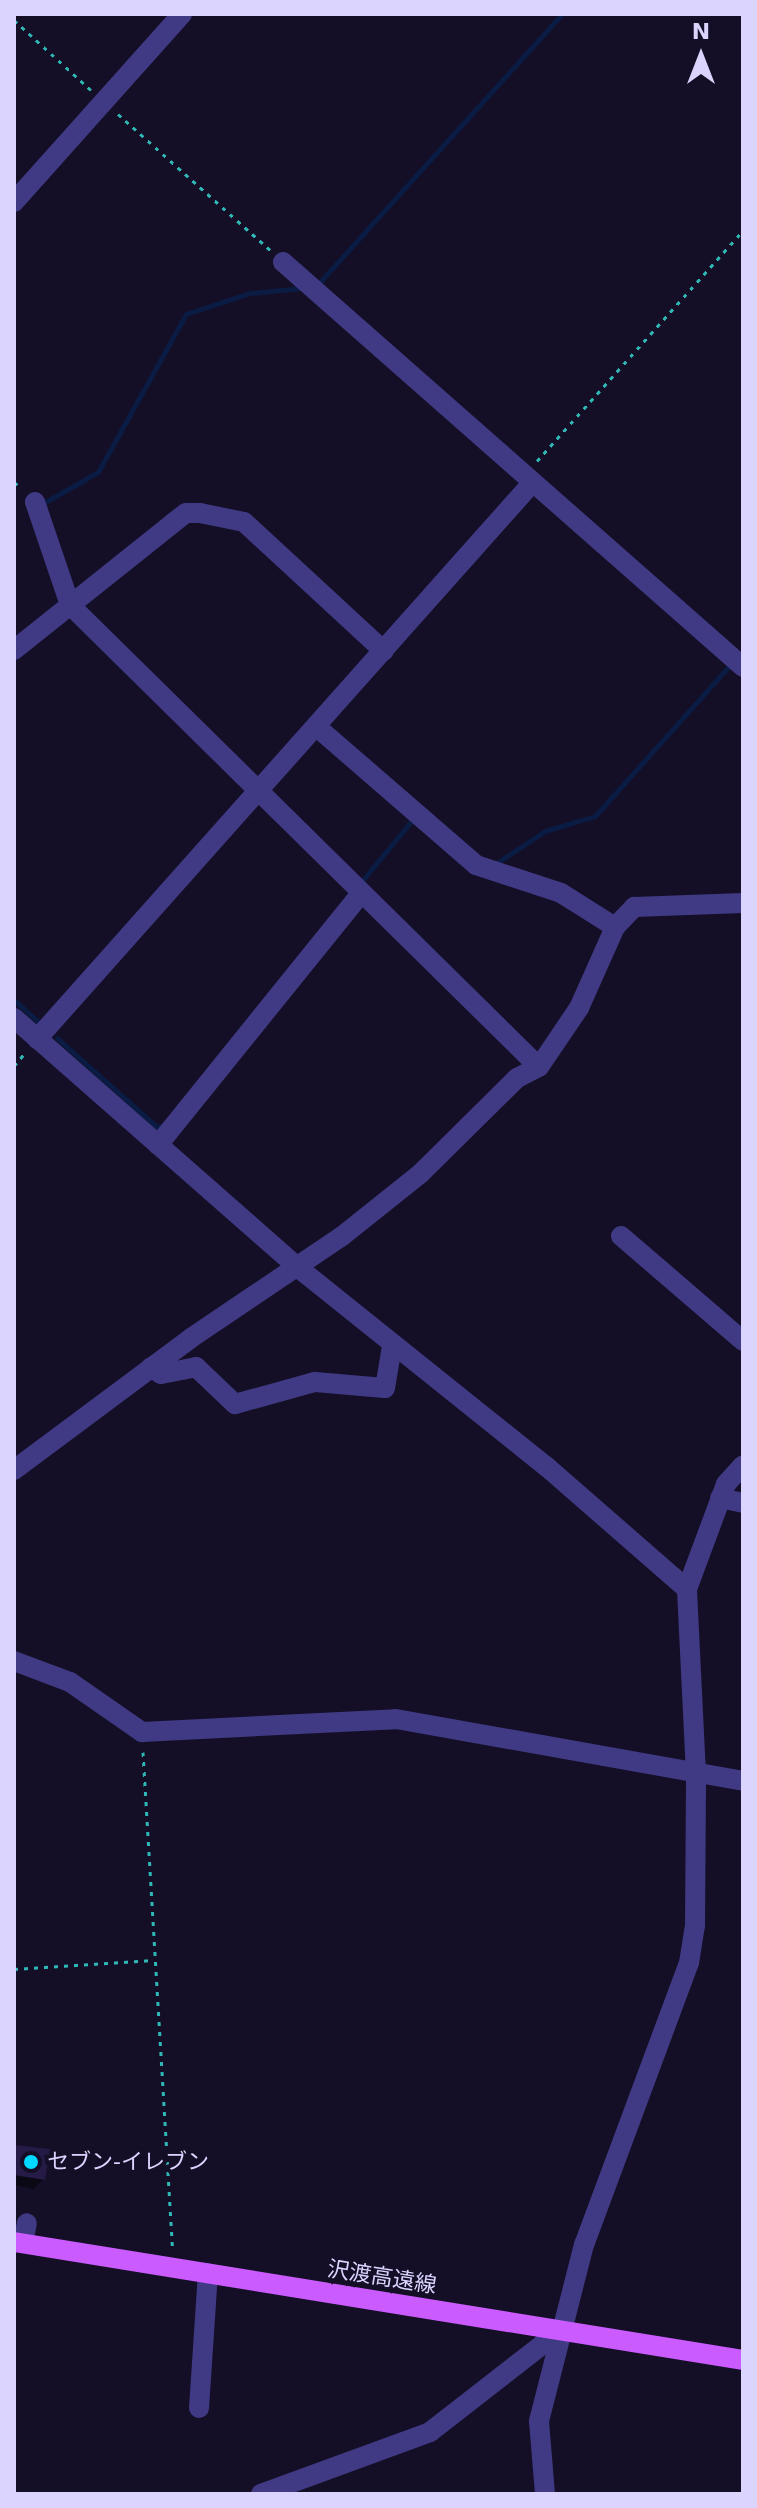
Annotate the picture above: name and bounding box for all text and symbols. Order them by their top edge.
north arrow [661,16,741,96]
text: N [692,19,710,44]
place label: セブン-イレブン [47,2149,209,2175]
marker: セブン-イレブン [22,2153,40,2171]
street label: 沢渡高遠線 [326,2255,438,2299]

